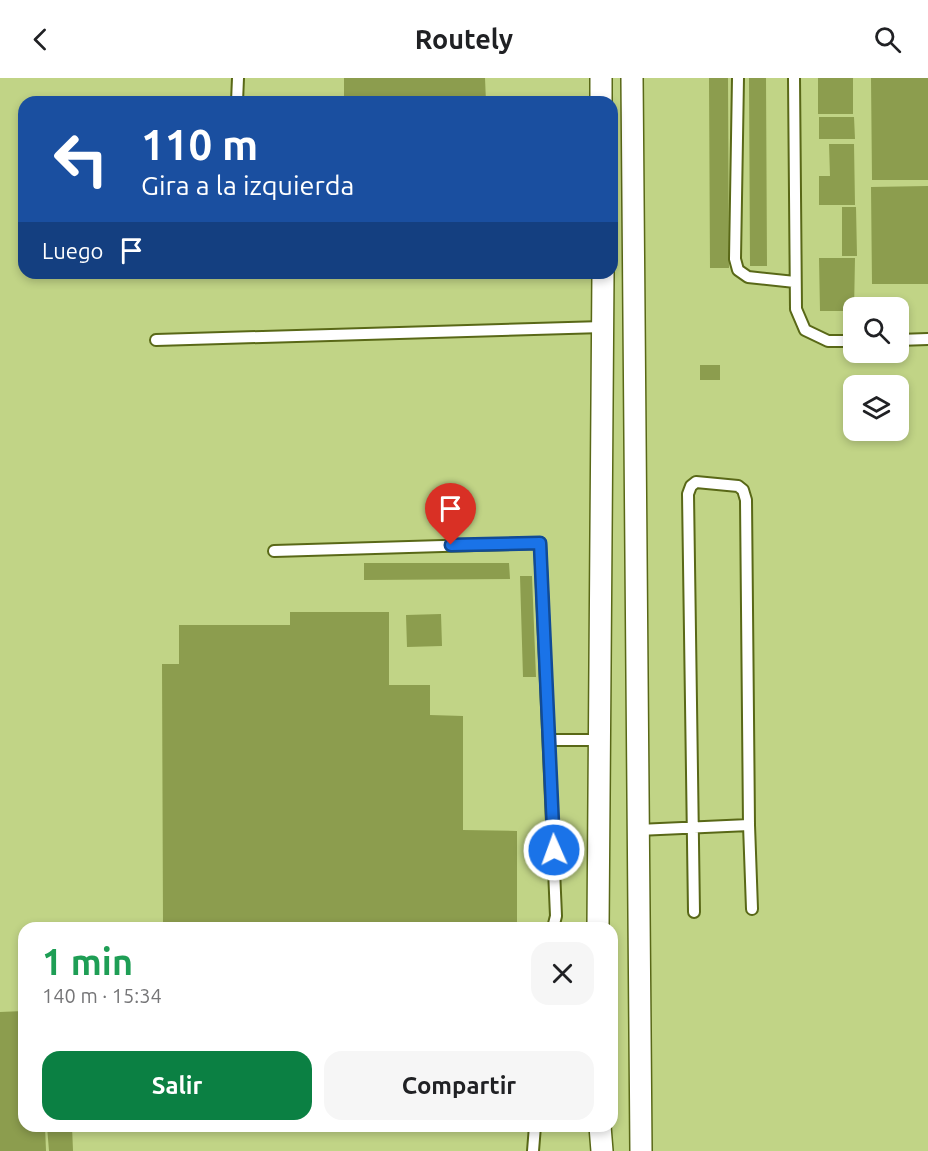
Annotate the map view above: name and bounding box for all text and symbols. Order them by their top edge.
icon: back [24,23,57,56]
icon: search [871,23,904,56]
text: Routely [415,24,513,54]
icon: left [42,120,120,198]
text: 110 m [141,121,258,168]
text: Gira a la izquierda [141,170,354,200]
icon: arrive [115,234,148,267]
text: Luego [42,238,103,263]
map controls [843,297,909,441]
button: search [843,297,909,363]
button: layers [843,375,909,441]
pin [425,483,476,545]
icon: arrive [434,492,467,525]
position arrow [522,818,586,882]
text: 1 min [42,941,133,982]
button: close [531,942,594,1005]
text: 140 m · 15:34 [42,984,162,1007]
button: Salir [42,1051,312,1120]
button: Compartir [324,1051,594,1120]

